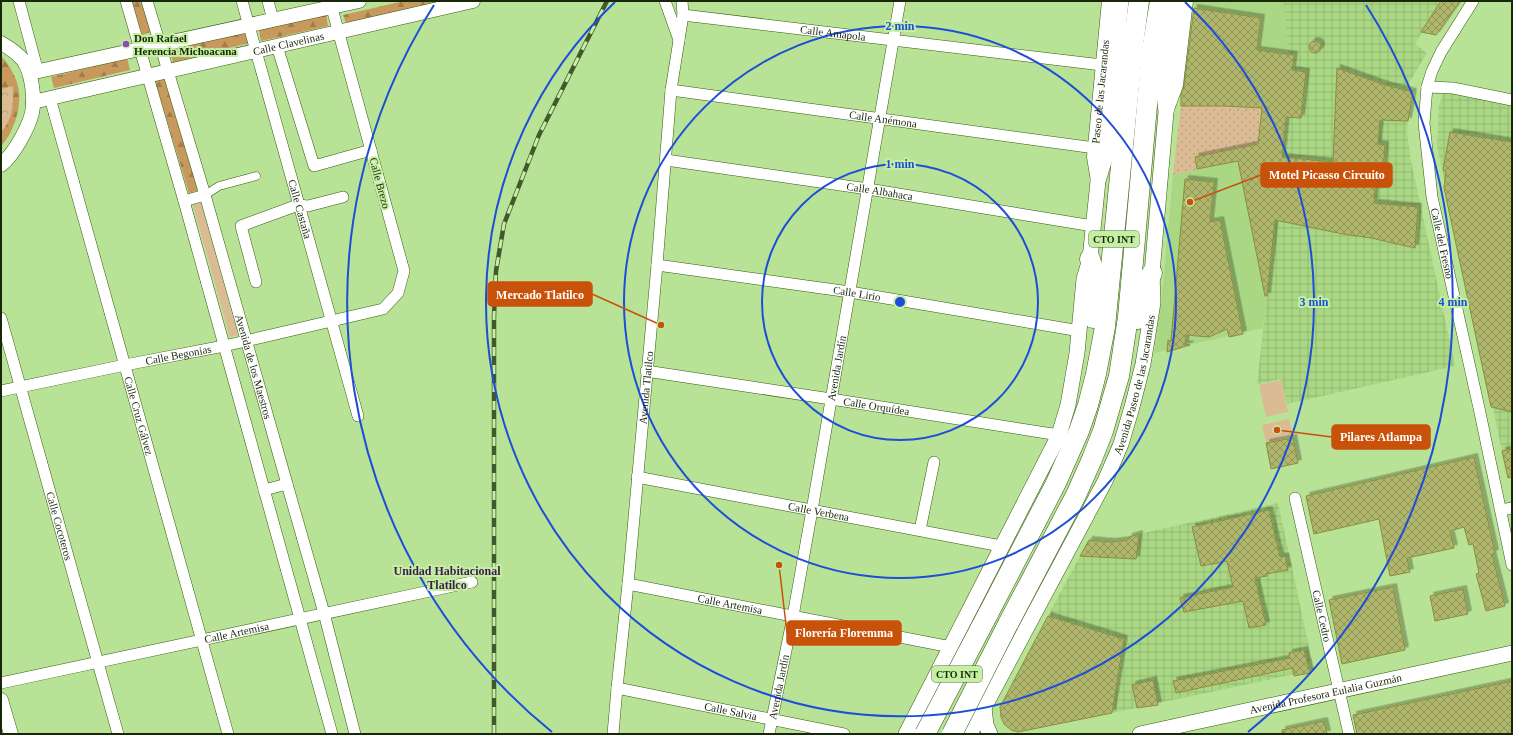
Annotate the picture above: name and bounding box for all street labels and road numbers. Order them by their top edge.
street label: Calle Amapola [800,23,866,43]
street label: Calle Clavelinas [252,29,325,57]
street label: Paseo de las Jacarandas [1089,39,1111,144]
street label: Calle Anémona [848,108,918,130]
street label: Calle Brezo [367,156,393,210]
street label: Calle Castaña [286,178,314,240]
street label: Calle Albahaca [846,180,914,202]
street label: Calle del Fresno [1429,207,1456,280]
road number: CTO INT [1089,231,1139,247]
street label: Calle Lirio [832,284,882,303]
street label: Avenida de los Maestros [233,313,274,420]
street label: Avenida Paseo de las Jacarandas [1111,314,1157,456]
street label: Avenida Jardín [825,334,848,402]
street label: Calle Begonias [144,343,212,367]
street label: Avenida Tlatilco [637,350,655,425]
street label: Calle Cruz Gálvez [122,375,156,457]
street label: Calle Orquídea [842,395,910,417]
street label: Calle Cocoteros [44,490,75,562]
street label: Calle Verbena [787,500,850,523]
street label: Calle Cedro [1310,589,1334,644]
street label: Calle Artemisa [697,592,764,616]
street label: Calle Artemisa [203,620,270,645]
street label: Avenida Jardín [766,653,791,721]
road number: CTO INT [932,666,982,682]
street label: Avenida Profesora Eulalia Guzmán [1248,671,1403,716]
street label: Calle Salvia [703,700,758,722]

